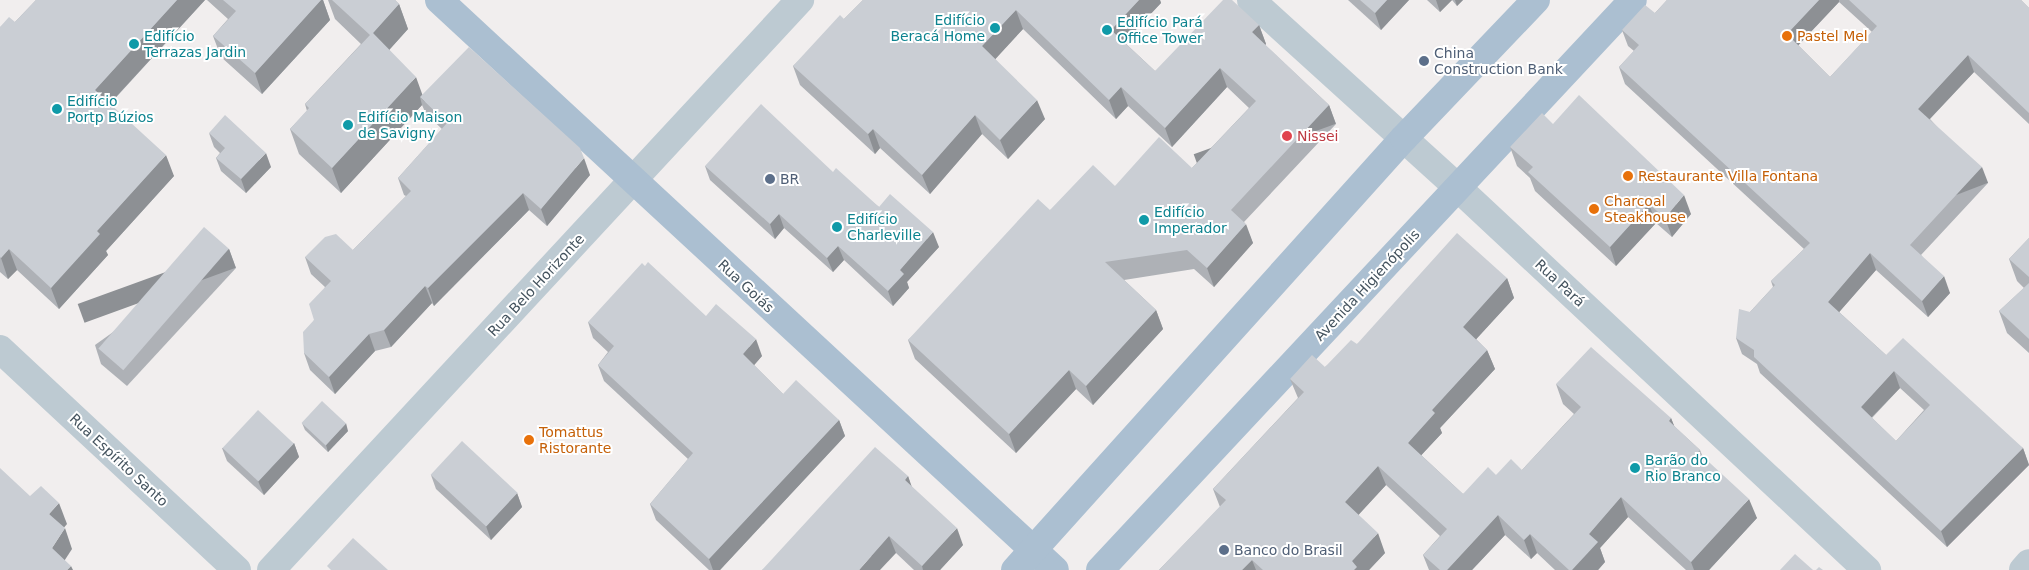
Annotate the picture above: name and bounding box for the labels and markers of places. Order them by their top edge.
place label: Edifício Beracá Home [890,12,985,44]
place label: Edifício Pará Office Tower [1117,14,1203,46]
marker: Edifício Beracá Home [989,22,1001,34]
marker: Edifício Pará Office Tower [1101,24,1113,36]
place label: Edifício Terrazas Jardin [144,28,246,60]
place label: Pastel Mel [1797,28,1868,44]
marker: Pastel Mel [1781,30,1793,42]
marker: Edifício Terrazas Jardin [128,38,140,50]
place label: China Construction Bank [1434,45,1563,78]
marker: China Construction Bank [1418,55,1430,67]
place label: Edifício Portp Búzios [67,93,154,125]
marker: Edifício Portp Búzios [51,103,63,115]
place label: Edifício Maison de Savigny [358,109,462,142]
marker: Edifício Maison de Savigny [342,119,354,131]
place label: Nissei [1297,128,1338,144]
marker: Nissei [1281,130,1293,142]
place label: Restaurante Villa Fontana [1638,168,1818,184]
marker: Restaurante Villa Fontana [1622,170,1634,182]
place label: BR [780,171,799,187]
marker: BR [764,173,776,185]
place label: Charcoal Steakhouse [1604,193,1686,226]
marker: Charcoal Steakhouse [1588,203,1600,215]
place label: Edifício Imperador [1154,204,1227,236]
place label: Edifício Charleville [847,211,921,243]
marker: Edifício Imperador [1138,214,1150,226]
marker: Edifício Charleville [831,221,843,233]
place label: Tomattus Ristorante [539,424,611,457]
marker: Tomattus Ristorante [523,434,535,446]
place label: Barão do Rio Branco [1645,452,1721,484]
marker: Barão do Rio Branco [1629,462,1641,474]
place label: Banco do Brasil [1234,542,1343,558]
marker: Banco do Brasil [1218,544,1230,556]

